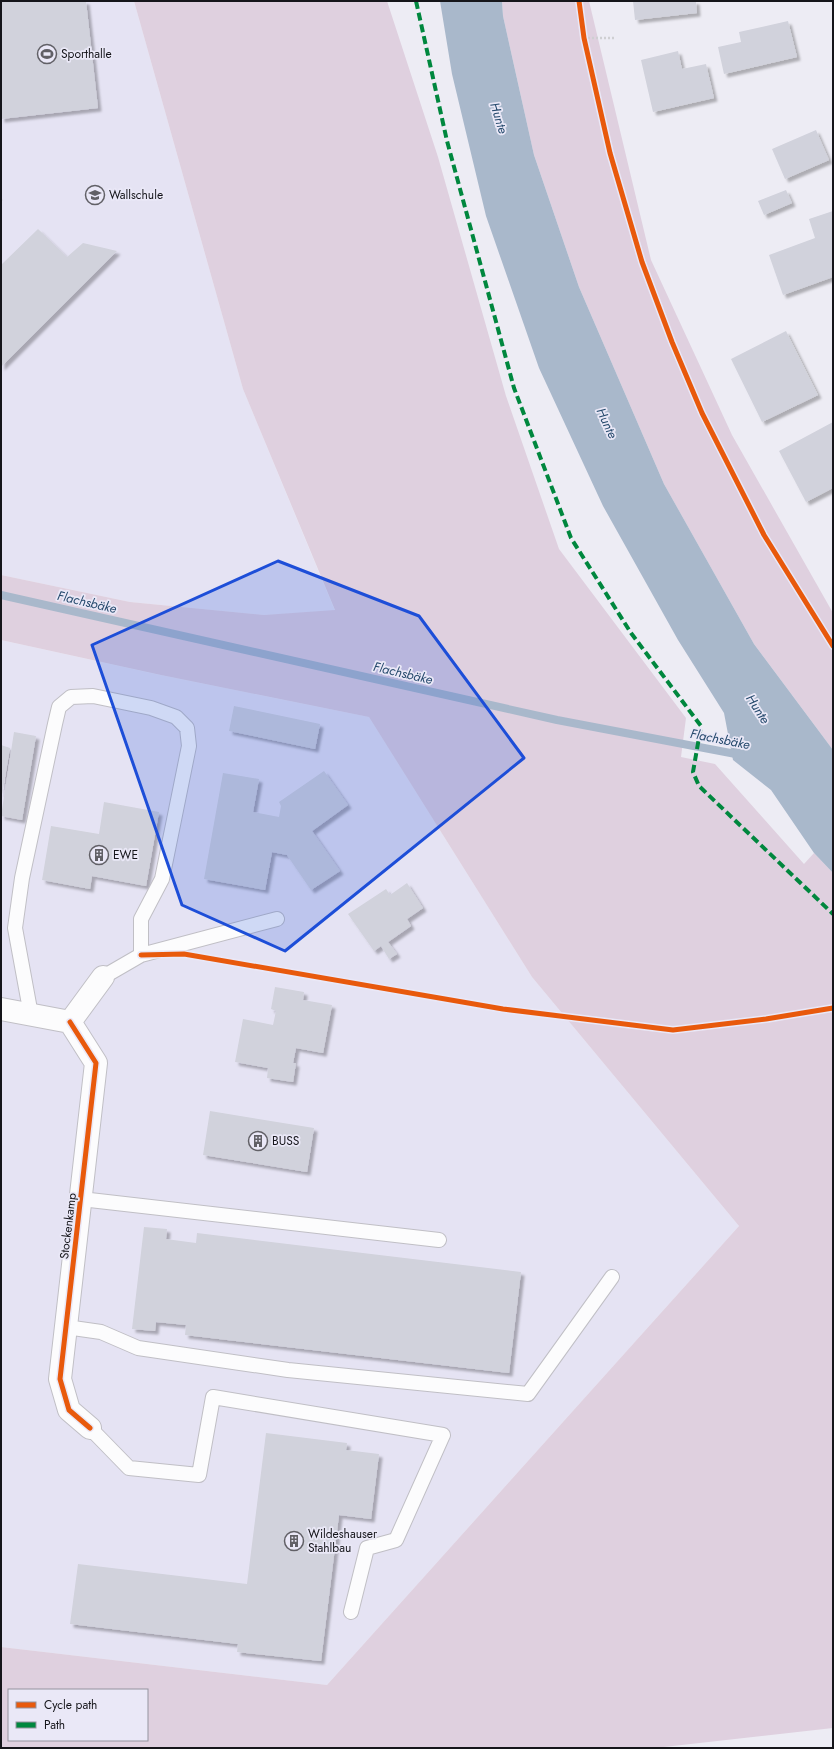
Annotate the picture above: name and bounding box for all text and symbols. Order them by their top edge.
sports icon: Sporthalle [36,43,58,65]
place label: Sporthalle [61,45,112,63]
water label: Hunte [485,100,513,136]
school or university icon: Wallschule [84,184,106,206]
place label: Wallschule [109,186,163,204]
water label: Hunte [592,405,623,442]
water label: Flachsbäke [55,586,119,618]
water label: Flachsbäke [371,657,435,689]
water label: Hunte [741,690,775,728]
water label: Flachsbäke [689,724,752,754]
building icon: EWE [88,844,110,866]
place label: EWE [113,846,138,864]
building icon: BUSS [247,1130,269,1152]
place label: BUSS [272,1132,300,1150]
street label: Stockenkamp [55,1192,81,1260]
place label: Wildeshauser Stahlbau [308,1525,378,1557]
building icon: Wildeshauser Stahlbau [283,1530,305,1552]
legend [8,1689,148,1741]
text: Cycle path [44,1696,97,1714]
text: Path [44,1716,65,1734]

